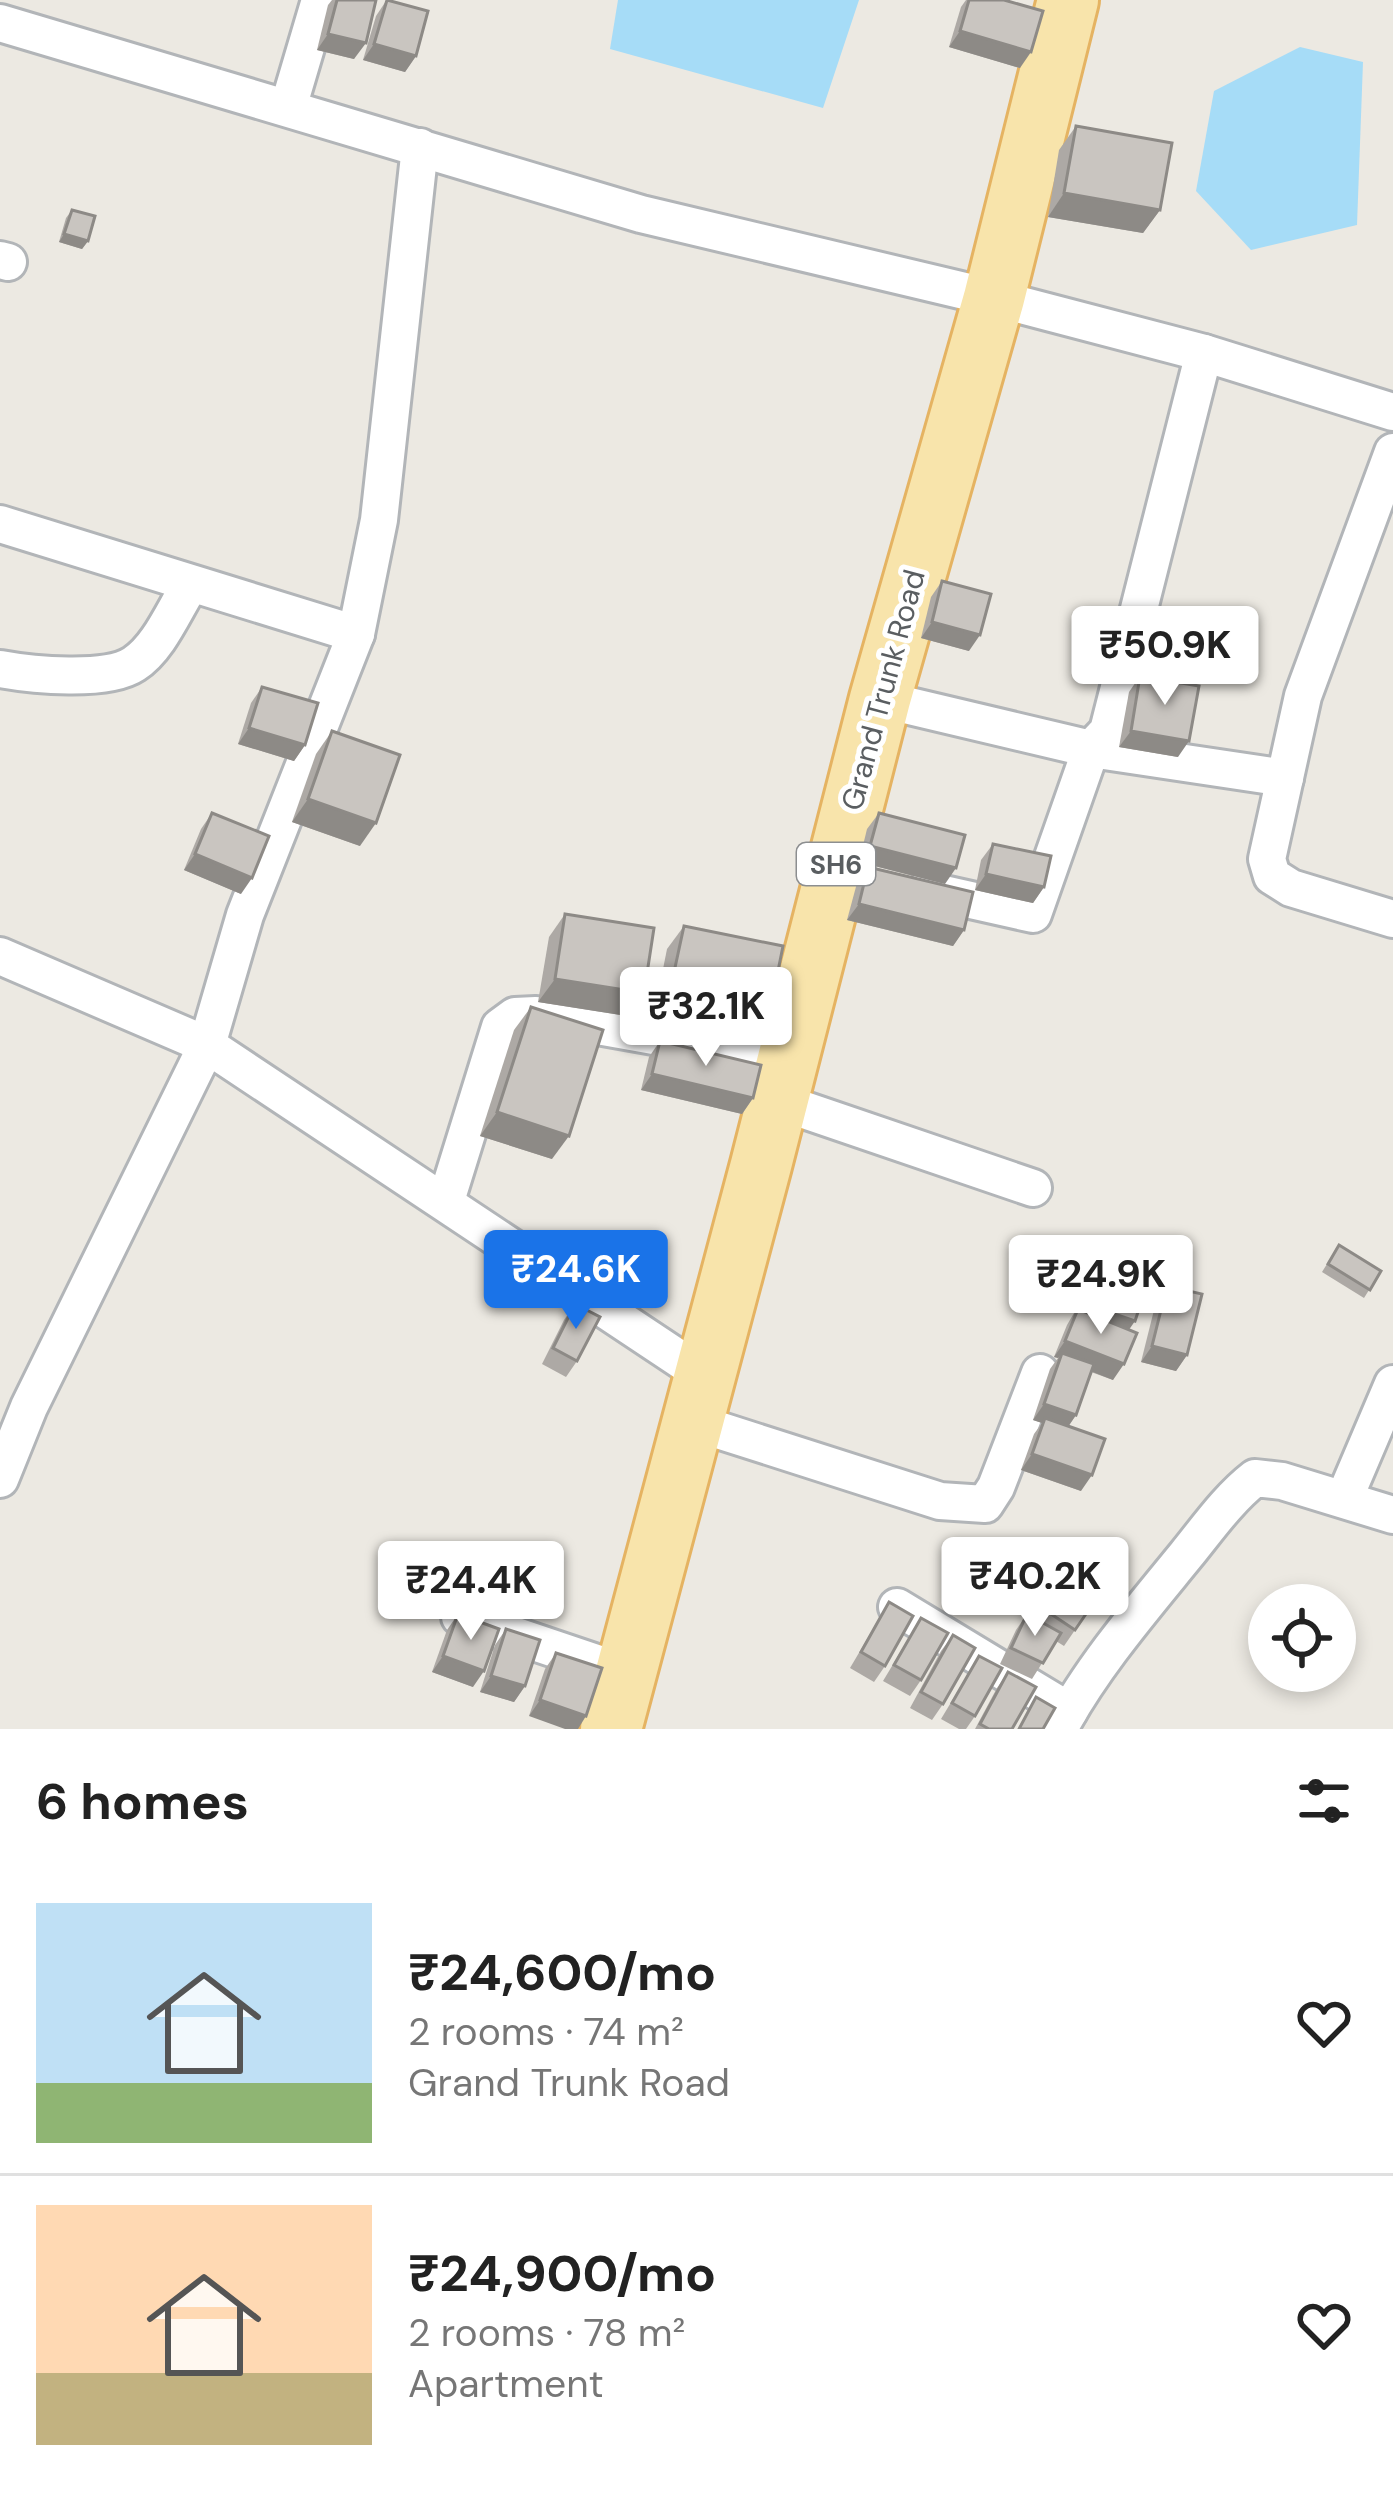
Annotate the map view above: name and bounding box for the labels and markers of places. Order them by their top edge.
pin: ₹50.9K [1067,606,1263,708]
pin: ₹32.1K [608,967,804,1069]
pin: ₹24.6K [478,1230,674,1332]
pin: ₹24.9K [1003,1235,1199,1337]
pin: ₹40.2K [937,1537,1133,1639]
pin: ₹24.4K [373,1541,569,1643]

